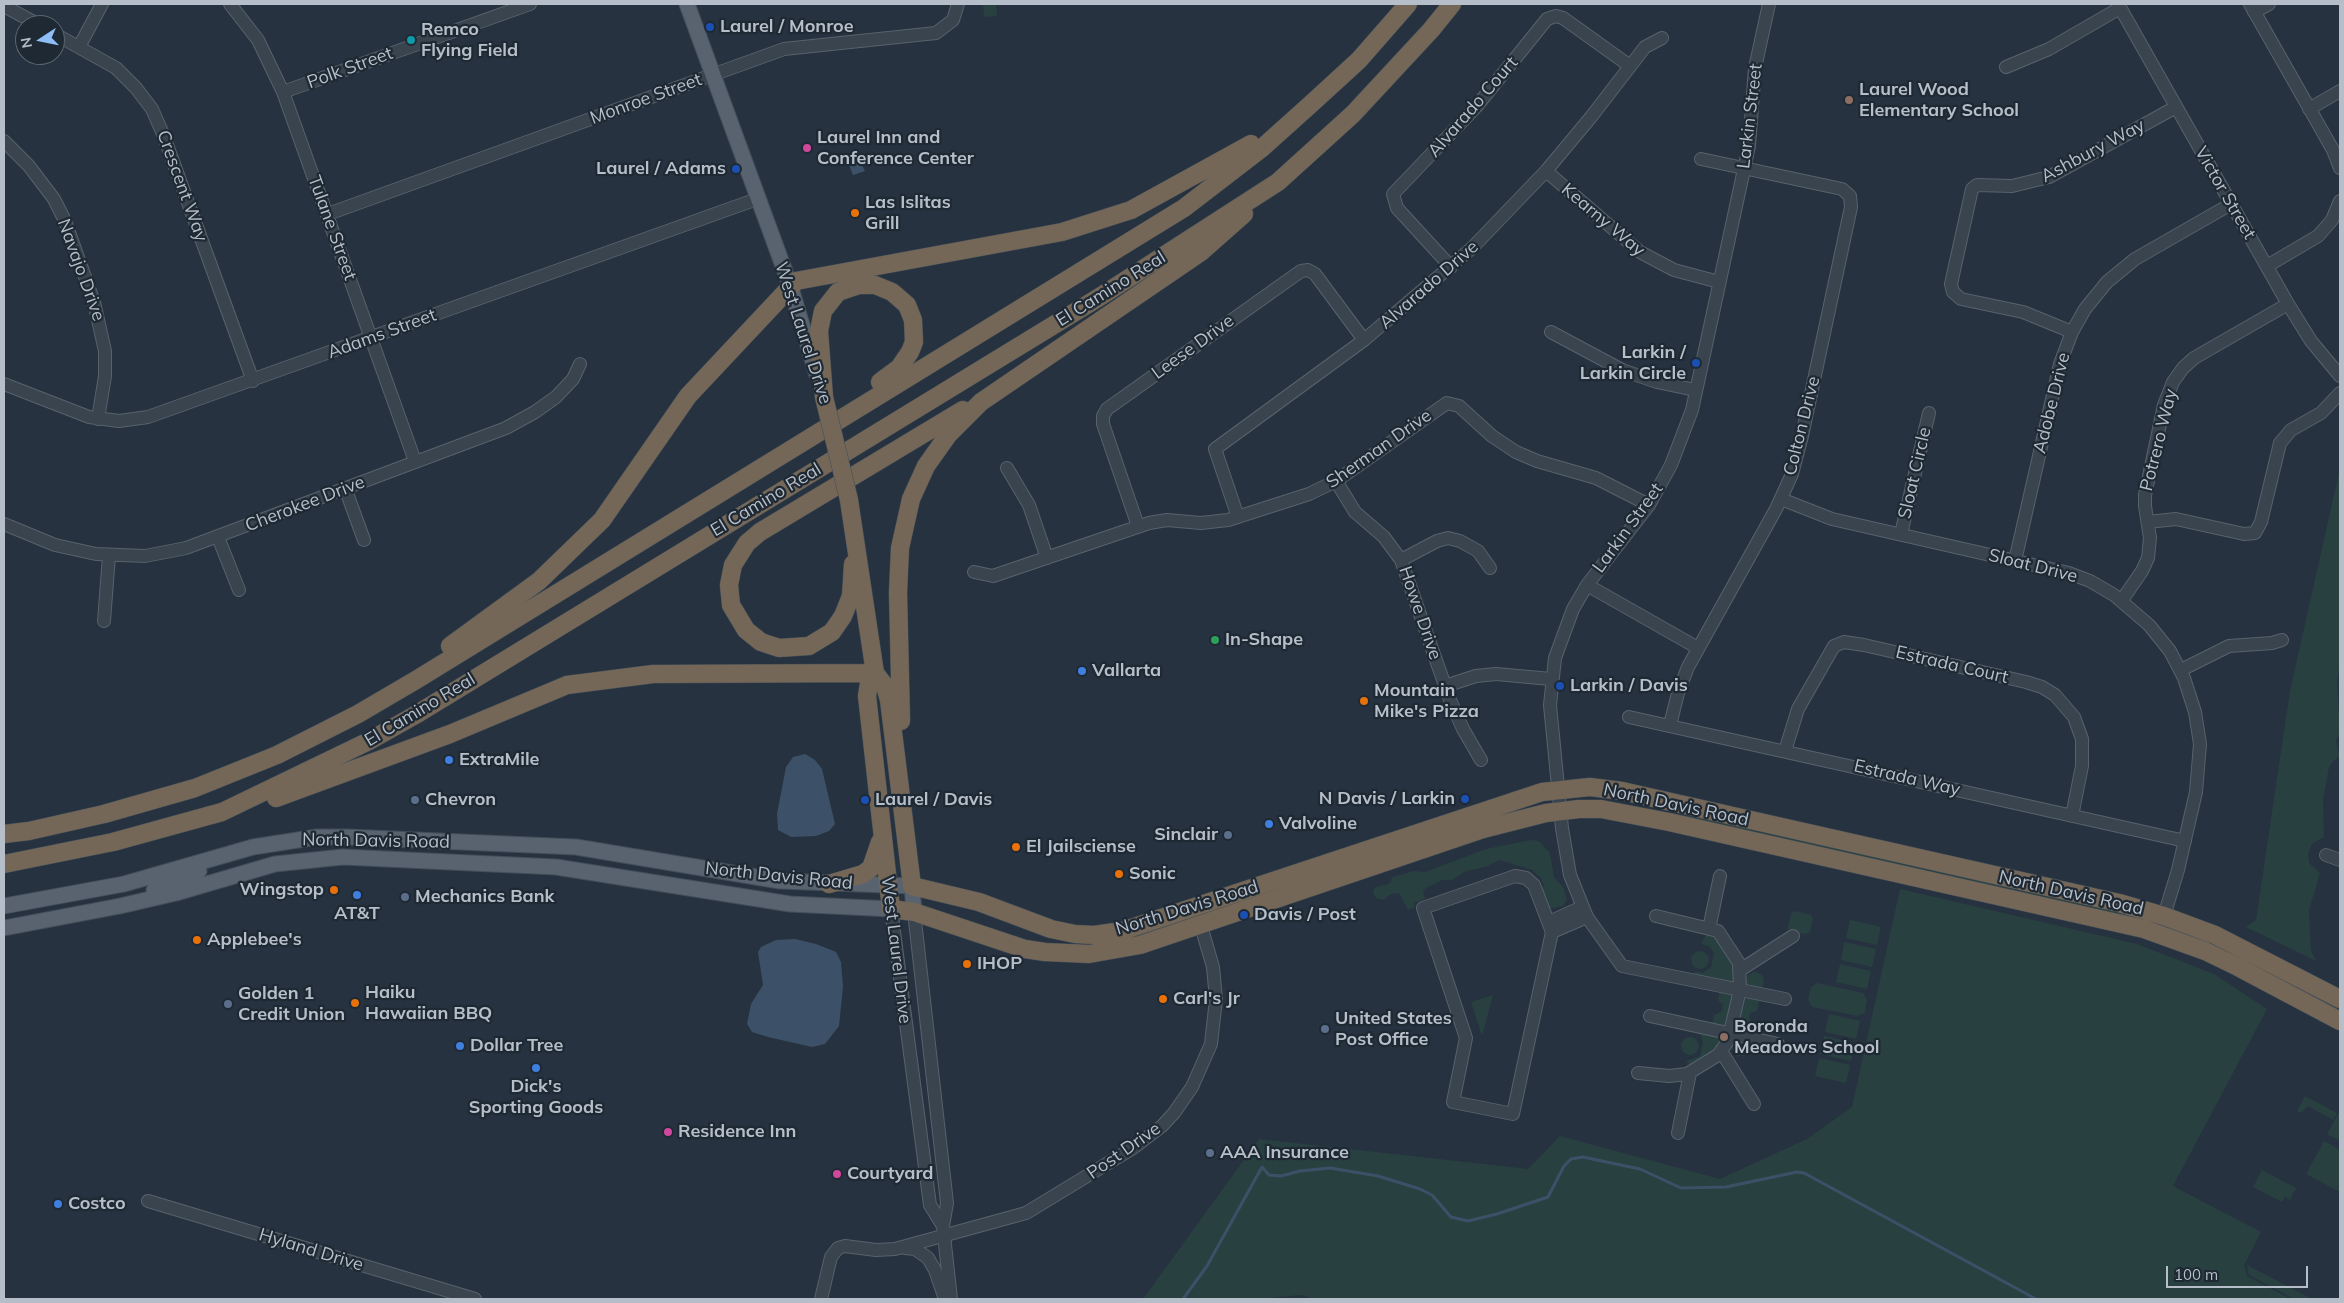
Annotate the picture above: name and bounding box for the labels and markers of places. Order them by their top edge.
place label: Laurel / Monroe [720,16,854,38]
place label: Remco Flying Field [421,19,518,62]
marker: Laurel / Monroe [704,21,716,33]
marker: Remco Flying Field [405,34,417,46]
place label: Laurel Wood Elementary School [1859,79,2019,122]
marker: Laurel Wood Elementary School [1843,94,1855,106]
place label: Laurel Inn and Conference Center [817,127,974,170]
marker: Laurel Inn and Conference Center [801,142,813,154]
place label: Laurel / Adams [596,158,726,180]
marker: Laurel / Adams [730,163,742,175]
place label: Las Islitas Grill [865,192,951,234]
marker: Las Islitas Grill [849,207,861,219]
place label: Larkin / Larkin Circle [1580,342,1686,384]
marker: Larkin / Larkin Circle [1690,357,1702,369]
place label: In-Shape [1225,629,1303,651]
marker: In-Shape [1209,634,1221,646]
place label: Vallarta [1092,660,1161,682]
marker: Vallarta [1076,665,1088,677]
place label: Larkin / Davis [1570,675,1688,697]
place label: Mountain Mike's Pizza [1374,680,1479,722]
marker: Larkin / Davis [1554,680,1566,692]
marker: Mountain Mike's Pizza [1358,695,1370,707]
place label: ExtraMile [459,749,539,771]
marker: ExtraMile [443,754,455,766]
place label: N Davis / Larkin [1319,788,1455,810]
place label: Chevron [425,789,496,811]
place label: Laurel / Davis [875,789,992,811]
marker: N Davis / Larkin [1459,793,1471,805]
marker: Chevron [409,794,421,806]
marker: Laurel / Davis [859,794,871,806]
place label: Valvoline [1279,813,1357,835]
marker: Valvoline [1263,818,1275,830]
place label: Sinclair [1154,824,1218,846]
marker: Sinclair [1222,829,1234,841]
place label: El Jailsciense [1026,836,1136,858]
marker: El Jailsciense [1010,841,1022,853]
place label: Sonic [1129,863,1176,885]
marker: Sonic [1113,868,1125,880]
place label: Wingstop [240,879,324,901]
marker: Wingstop [328,884,340,896]
place label: Mechanics Bank [415,886,555,908]
marker: AT&T [351,889,363,901]
marker: Mechanics Bank [399,891,411,903]
place label: AT&T [334,903,380,925]
place label: Davis / Post [1254,904,1356,926]
marker: Davis / Post [1238,909,1250,921]
place label: Applebee's [207,929,302,951]
marker: Applebee's [191,934,203,946]
place label: IHOP [977,953,1022,975]
marker: IHOP [961,958,973,970]
place label: Haiku Hawaiian BBQ [365,982,492,1024]
place label: Golden 1 Credit Union [238,983,345,1026]
place label: Carl's Jr [1173,988,1240,1010]
marker: Carl's Jr [1157,993,1169,1005]
marker: Haiku Hawaiian BBQ [349,997,361,1009]
marker: Golden 1 Credit Union [222,998,234,1010]
place label: United States Post Office [1335,1008,1452,1050]
place label: Boronda Meadows School [1734,1016,1880,1058]
marker: United States Post Office [1319,1023,1331,1035]
marker: Boronda Meadows School [1718,1031,1730,1043]
place label: Dollar Tree [470,1035,563,1057]
marker: Dollar Tree [454,1040,466,1052]
marker: Dick's Sporting Goods [530,1062,542,1074]
place label: Dick's Sporting Goods [469,1076,603,1118]
place label: Residence Inn [678,1121,796,1143]
marker: Residence Inn [662,1126,674,1138]
place label: AAA Insurance [1220,1142,1349,1164]
marker: AAA Insurance [1204,1147,1216,1159]
place label: Courtyard [847,1163,933,1185]
marker: Courtyard [831,1168,843,1180]
place label: Costco [68,1193,126,1215]
marker: Costco [52,1198,64,1210]

